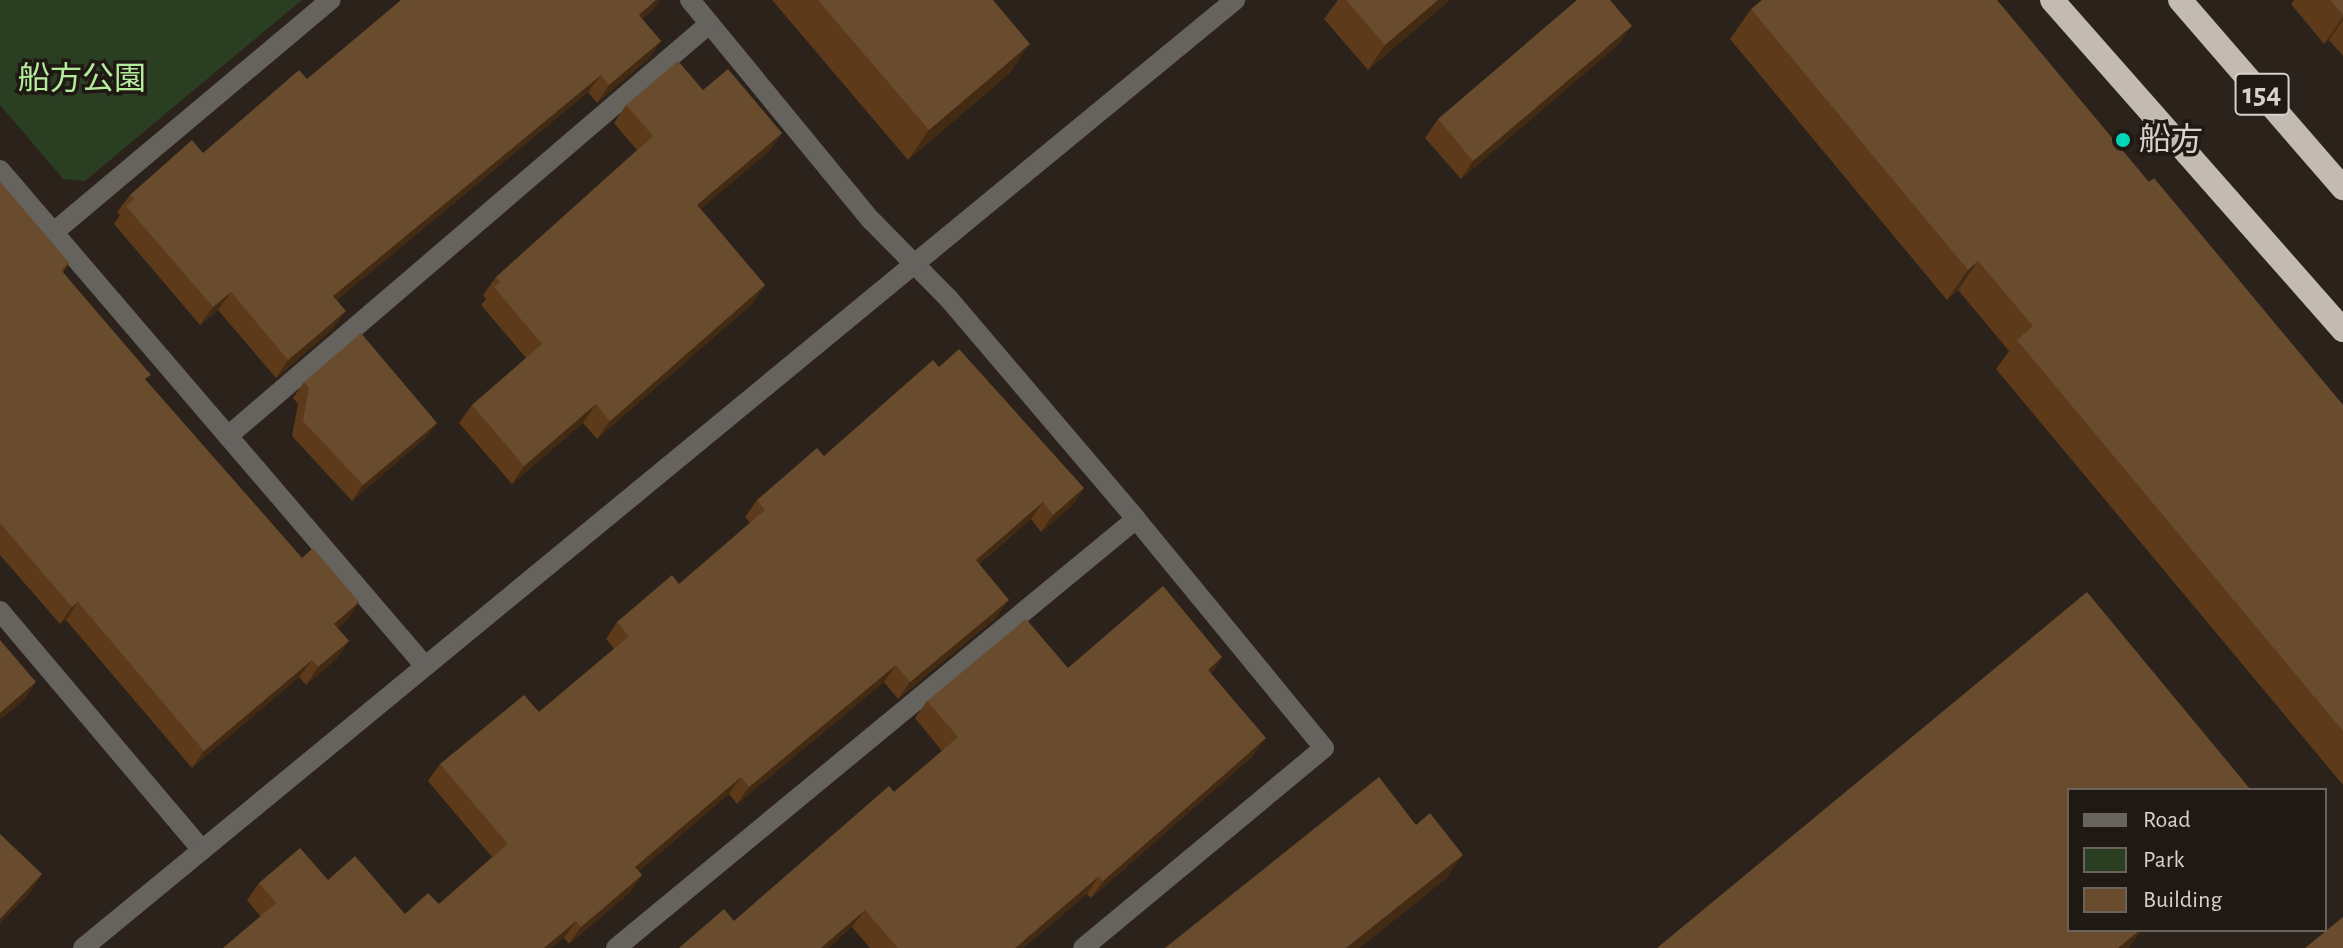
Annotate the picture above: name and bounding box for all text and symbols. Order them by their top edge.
park label: 船方公園 [18,60,146,98]
road number: 154 [2234,68,2290,120]
place label: 船方 [2139,121,2203,159]
marker: 船方 [2114,131,2132,149]
legend [2067,788,2327,932]
text: Road [2143,808,2191,832]
text: Park [2143,848,2184,872]
text: Building [2143,888,2222,912]

